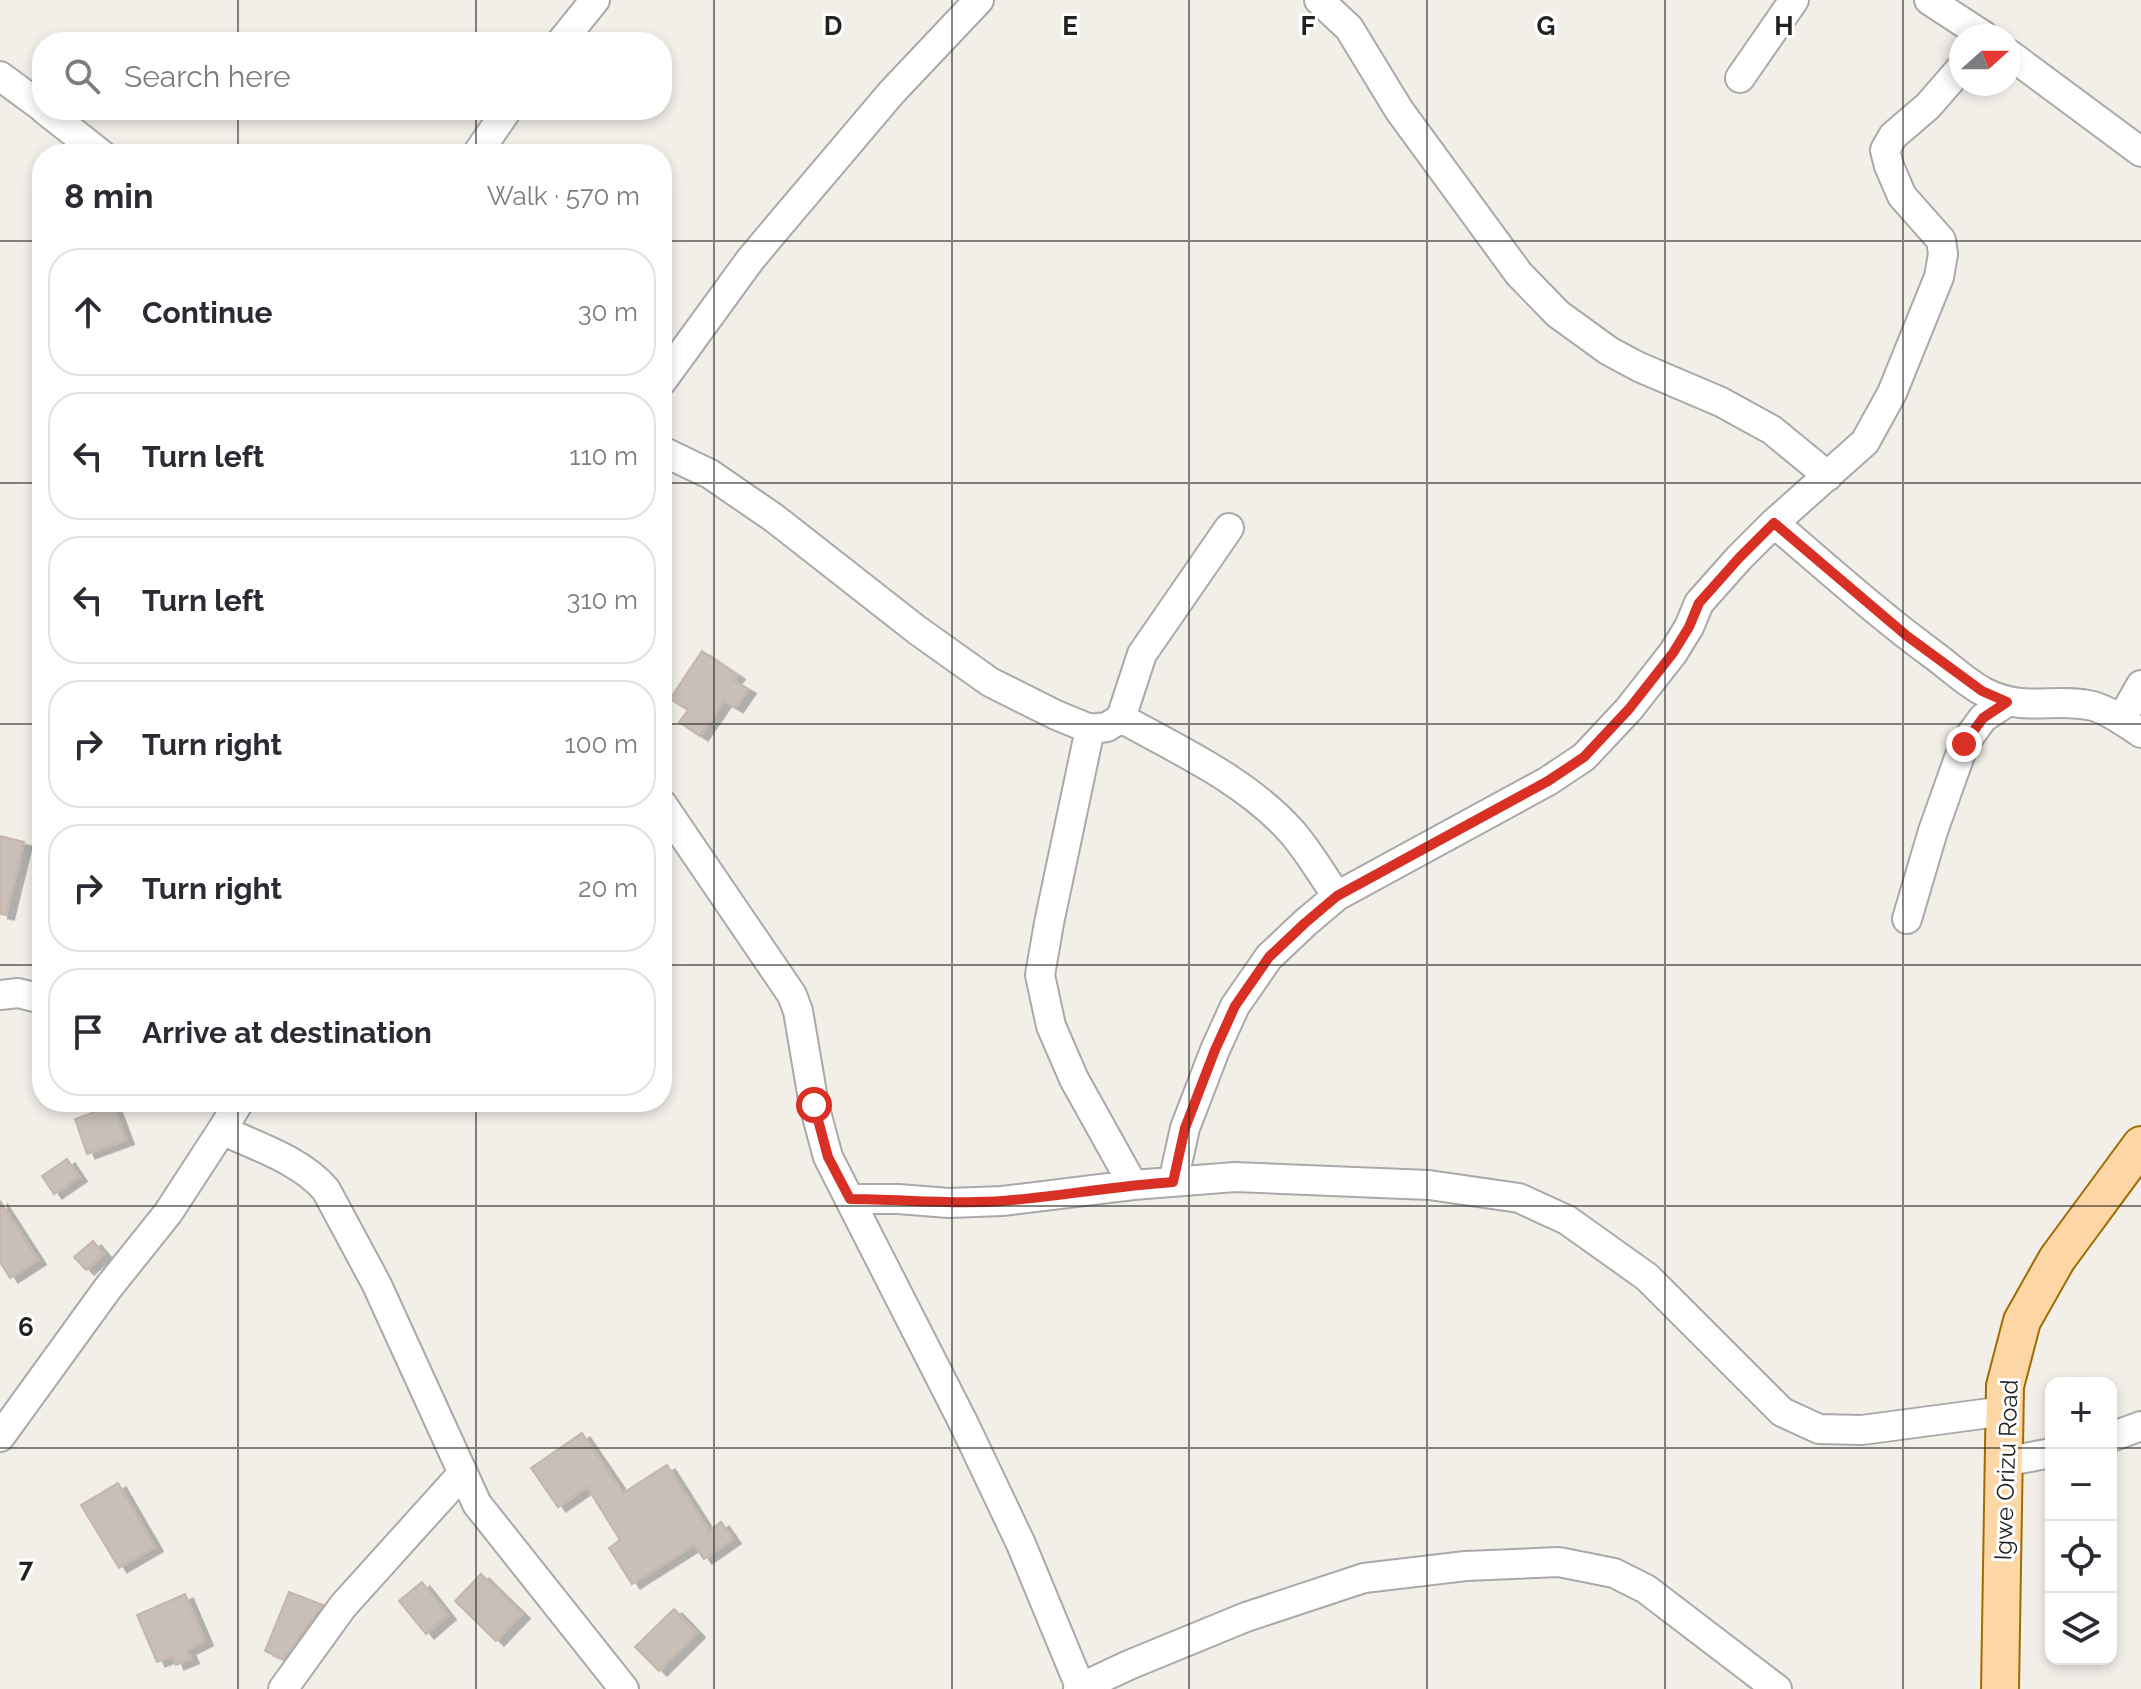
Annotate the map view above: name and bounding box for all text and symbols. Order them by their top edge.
text: D [824,11,842,41]
text: E [1062,11,1078,41]
text: F [1301,11,1316,41]
text: G [1537,11,1555,41]
text: H [1774,11,1794,41]
north arrow [1949,24,2021,96]
search box [32,32,672,120]
icon: search [60,54,104,98]
text: Search here [124,59,291,94]
text: 8 min [64,176,154,216]
text: Walk · 570 m [487,181,640,211]
icon: ahead [66,290,110,334]
text: Continue [142,295,273,330]
text: 30 m [578,297,638,327]
icon: left [66,434,110,478]
text: Turn left [142,439,264,474]
text: 110 m [569,441,638,471]
icon: left [66,578,110,622]
text: Turn left [142,583,264,618]
text: 310 m [567,585,638,615]
icon: right [66,722,110,766]
route end [1946,726,1982,762]
text: Turn right [142,727,282,762]
text: 100 m [565,729,638,759]
icon: right [66,866,110,910]
text: Turn right [142,871,282,906]
text: 20 m [578,873,638,903]
icon: arrive [66,1010,110,1054]
text: Arrive at destination [142,1015,432,1050]
route start [796,1087,832,1123]
text: 6 [18,1312,34,1342]
map controls [2045,1377,2117,1665]
button: + [2045,1377,2117,1449]
street label: Igwe Orizu Road [1988,1379,2024,1561]
button: − [2045,1449,2117,1521]
button: locate [2045,1521,2117,1593]
text: 7 [19,1553,34,1583]
button: layers [2045,1593,2117,1665]

